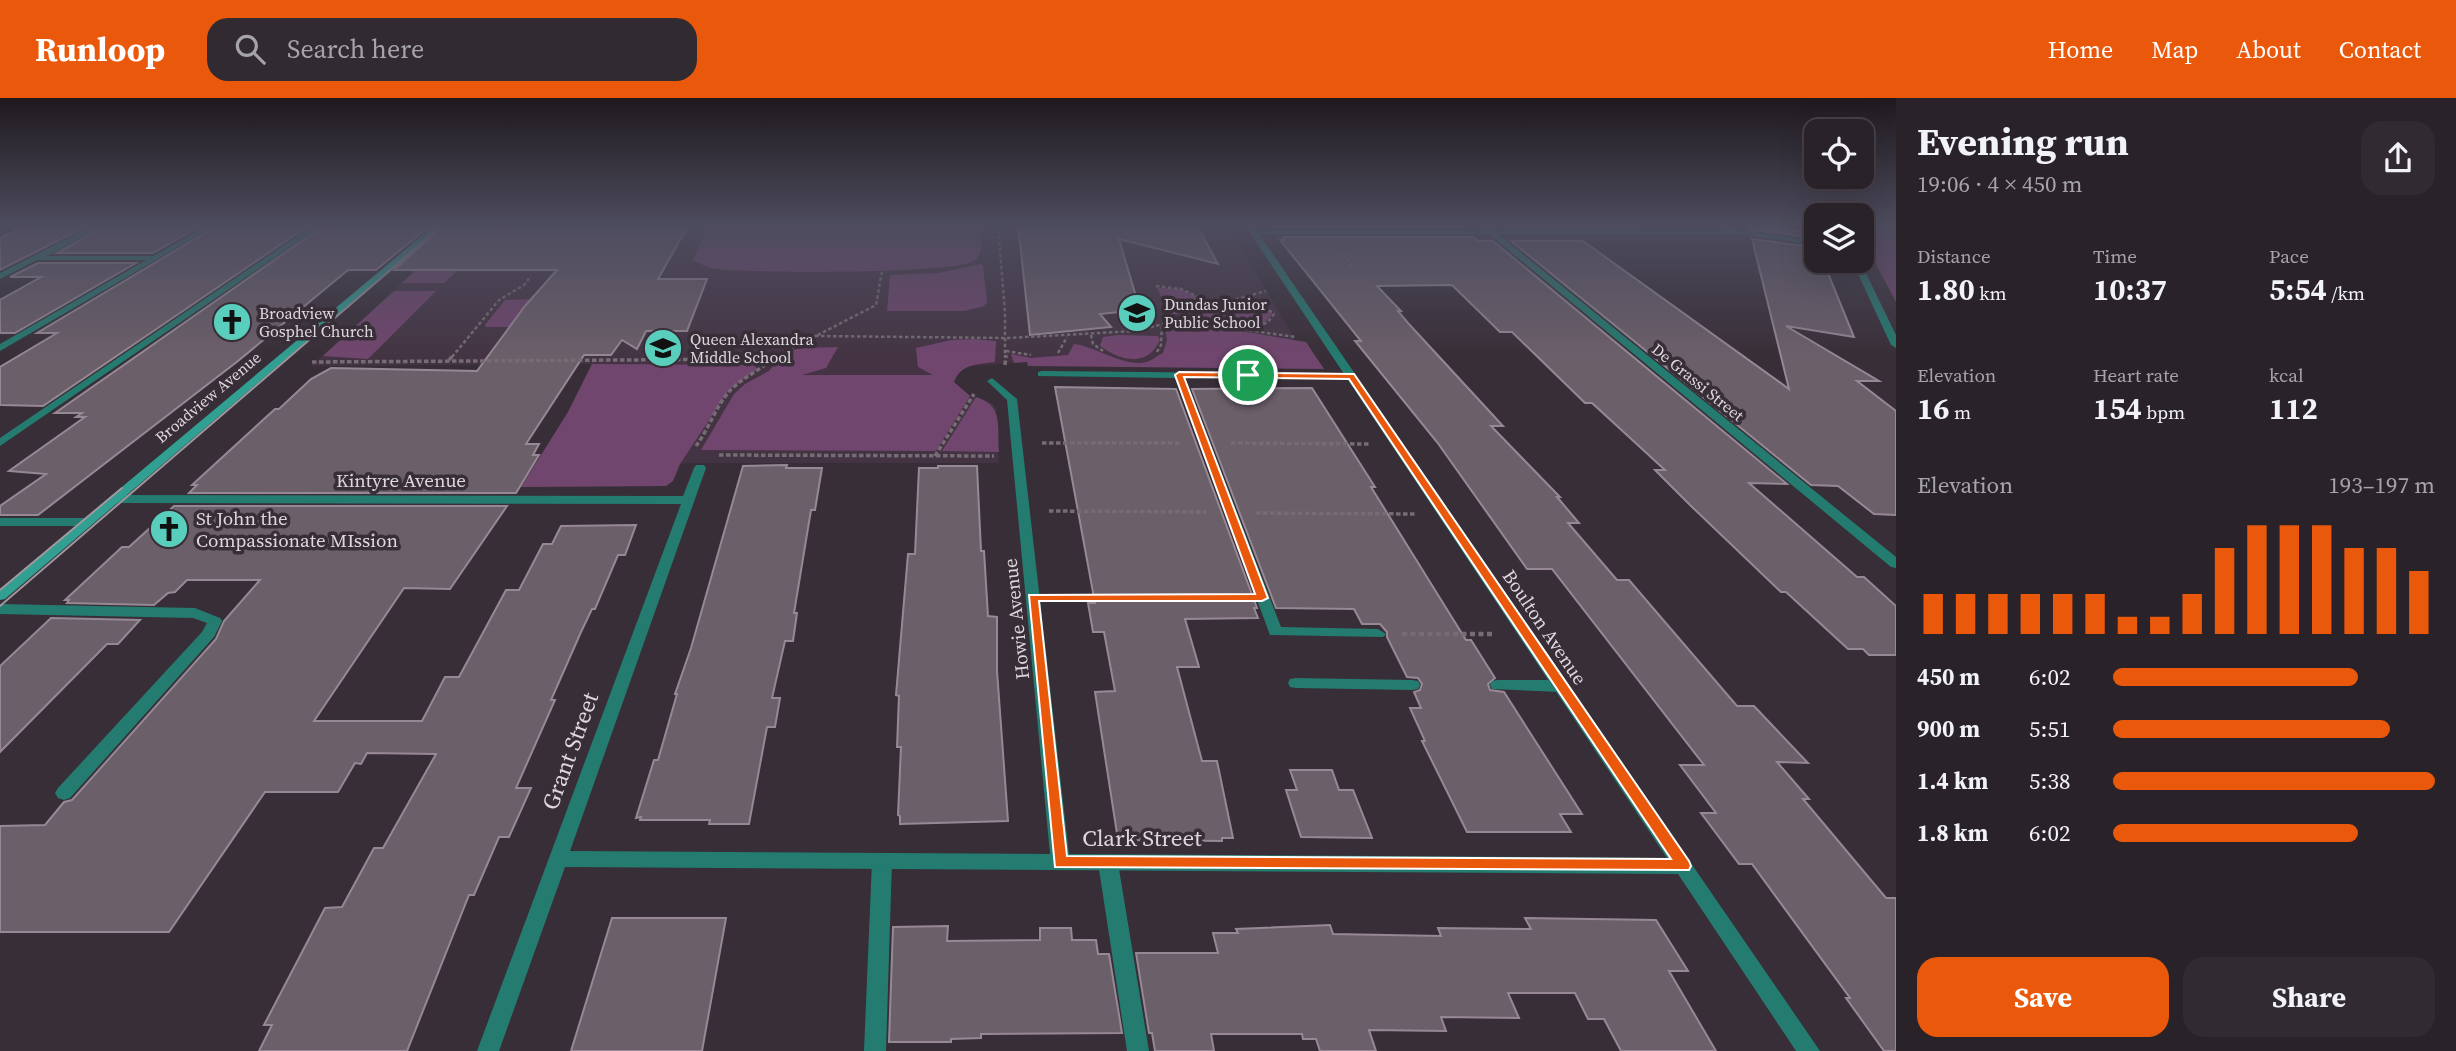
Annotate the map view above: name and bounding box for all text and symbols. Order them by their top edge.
search box [207,18,697,81]
text: Runloop [35,27,165,72]
icon: search [231,30,269,68]
text: Search here [287,31,424,67]
text: Home [2048,33,2113,66]
text: Map [2151,33,2198,66]
text: About [2236,33,2301,66]
text: Contact [2339,33,2421,66]
text: Evening run [1917,116,2129,168]
map controls [1804,119,1874,273]
button: locate [1804,119,1874,189]
button: share [2361,121,2435,195]
text: 19:06 · 4 × 450 m [1917,168,2083,200]
button: layers [1804,203,1874,273]
text: Distance [1917,243,1991,269]
text: Time [2093,243,2137,269]
text: Pace [2269,243,2309,269]
text: 1.80 [1917,269,1975,310]
text: 10:37 [2093,269,2167,310]
text: 5:54 [2269,269,2327,310]
text: km [1975,280,2007,306]
text: /km [2327,280,2365,306]
school or university icon: Dundas Junior Public School [1116,292,1158,334]
place label: Dundas Junior Public School [1164,293,1267,333]
church icon: Broadview Gosphel Church [211,301,253,343]
place label: Broadview Gosphel Church [259,302,374,342]
school or university icon: Queen Alexandra Middle School [642,327,684,369]
place label: Queen Alexandra Middle School [690,328,814,368]
street label: De Grassi Street [1647,338,1749,426]
pin [1218,345,1278,405]
street label: Broadview Avenue [150,346,266,448]
icon: arrive [1229,356,1267,394]
text: Elevation [1917,362,1996,388]
text: Heart rate [2093,362,2179,388]
text: kcal [2269,362,2304,388]
text: 16 [1917,388,1950,429]
text: 154 [2093,388,2142,429]
text: 112 [2269,388,2318,429]
text: m [1950,399,1971,425]
text: bpm [2142,399,2185,425]
street label: Kintyre Avenue [336,467,466,493]
text: Elevation [1917,469,2013,501]
text: 193–197 m [2328,469,2435,501]
place label: St John the Compassionate MIssion [196,505,398,553]
church icon: St John the Compassionate MIssion [148,508,190,550]
street label: Howie Avenue [997,557,1035,681]
street label: Boulton Avenue [1497,564,1593,690]
text: 450 m [1917,661,1980,693]
text: 6:02 [2029,661,2070,693]
street label: Grant Street [534,687,606,814]
text: 900 m [1917,713,1980,745]
text: 5:51 [2029,713,2070,745]
text: 1.4 km [1917,765,1988,797]
text: 5:38 [2029,765,2070,797]
text: 1.8 km [1917,817,1988,849]
text: 6:02 [2029,817,2070,849]
street label: Clark Street [1082,822,1202,854]
button: Save [1917,957,2169,1037]
button: Share [2183,957,2435,1037]

